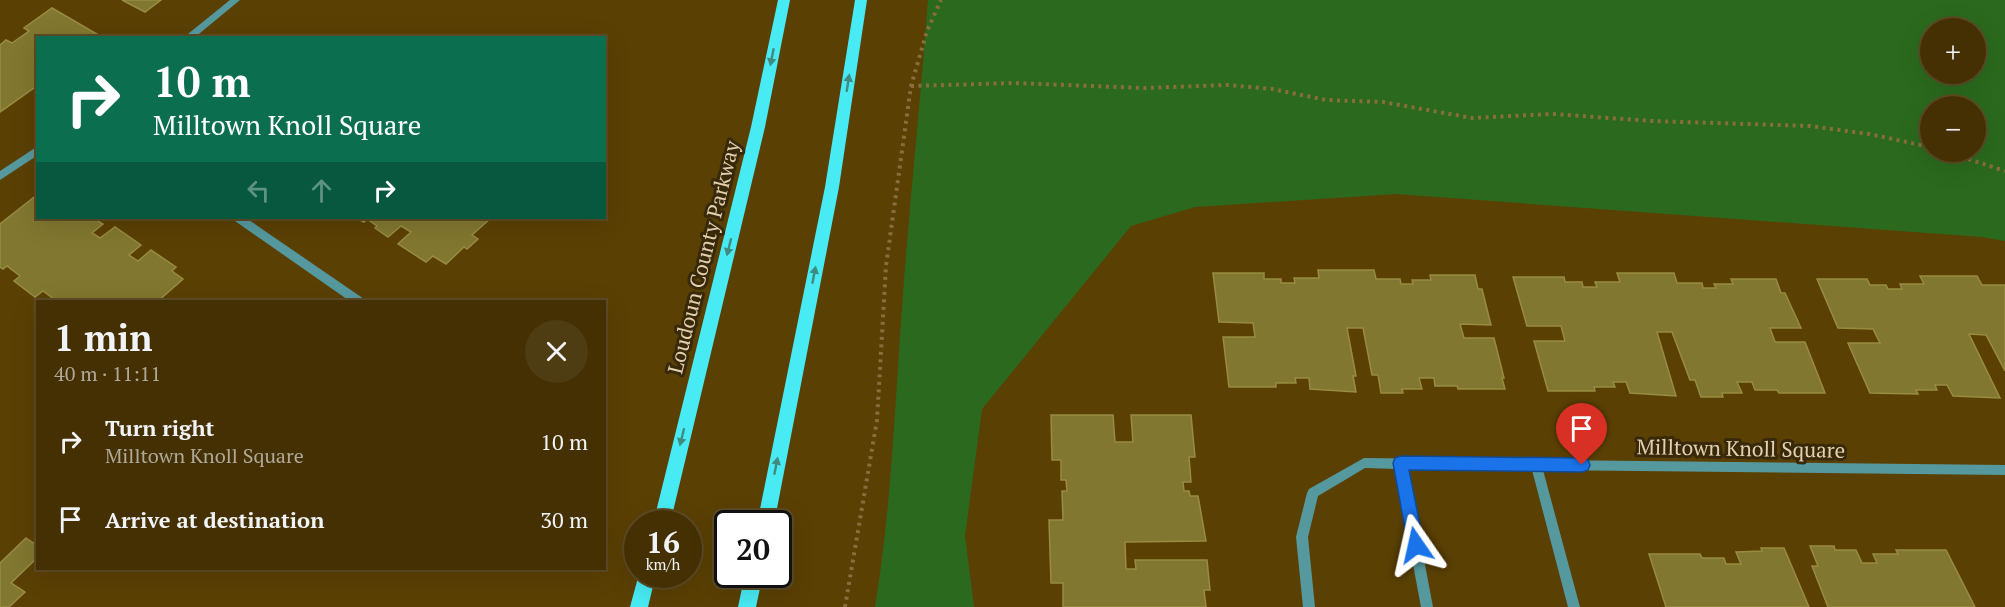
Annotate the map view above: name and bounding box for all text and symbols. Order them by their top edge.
map controls [1920,18,1986,162]
button: + [1920,18,1986,84]
one-way arrow [767,48,776,67]
text: 10 m [153,53,251,109]
icon: right [54,60,132,138]
one-way arrow [844,73,853,92]
button: − [1920,96,1986,162]
text: Milltown Knoll Square [153,107,421,143]
street label: Loudoun County Parkway [660,137,746,376]
icon: left [242,174,275,207]
icon: ahead [305,174,338,207]
icon: right [368,174,401,207]
one-way arrow [723,238,733,257]
one-way arrow [810,265,819,284]
text: 1 min [54,314,152,361]
button: close [525,320,588,383]
text: 40 m · 11:11 [54,360,161,387]
pin [1556,403,1607,465]
icon: arrive [1565,412,1598,445]
text: Turn right [105,413,214,442]
icon: right [54,425,87,458]
text: 10 m [540,427,588,456]
one-way arrow [677,428,687,446]
street label: Milltown Knoll Square [1636,432,1846,464]
text: Milltown Knoll Square [105,442,304,469]
one-way arrow [772,456,781,475]
icon: arrive [54,503,87,536]
text: Arrive at destination [105,505,324,534]
text: 30 m [540,505,588,534]
speed limit sign: 20 [714,510,792,588]
position arrow [1384,513,1448,577]
text: 16 [646,522,680,562]
text: km/h [646,554,680,574]

